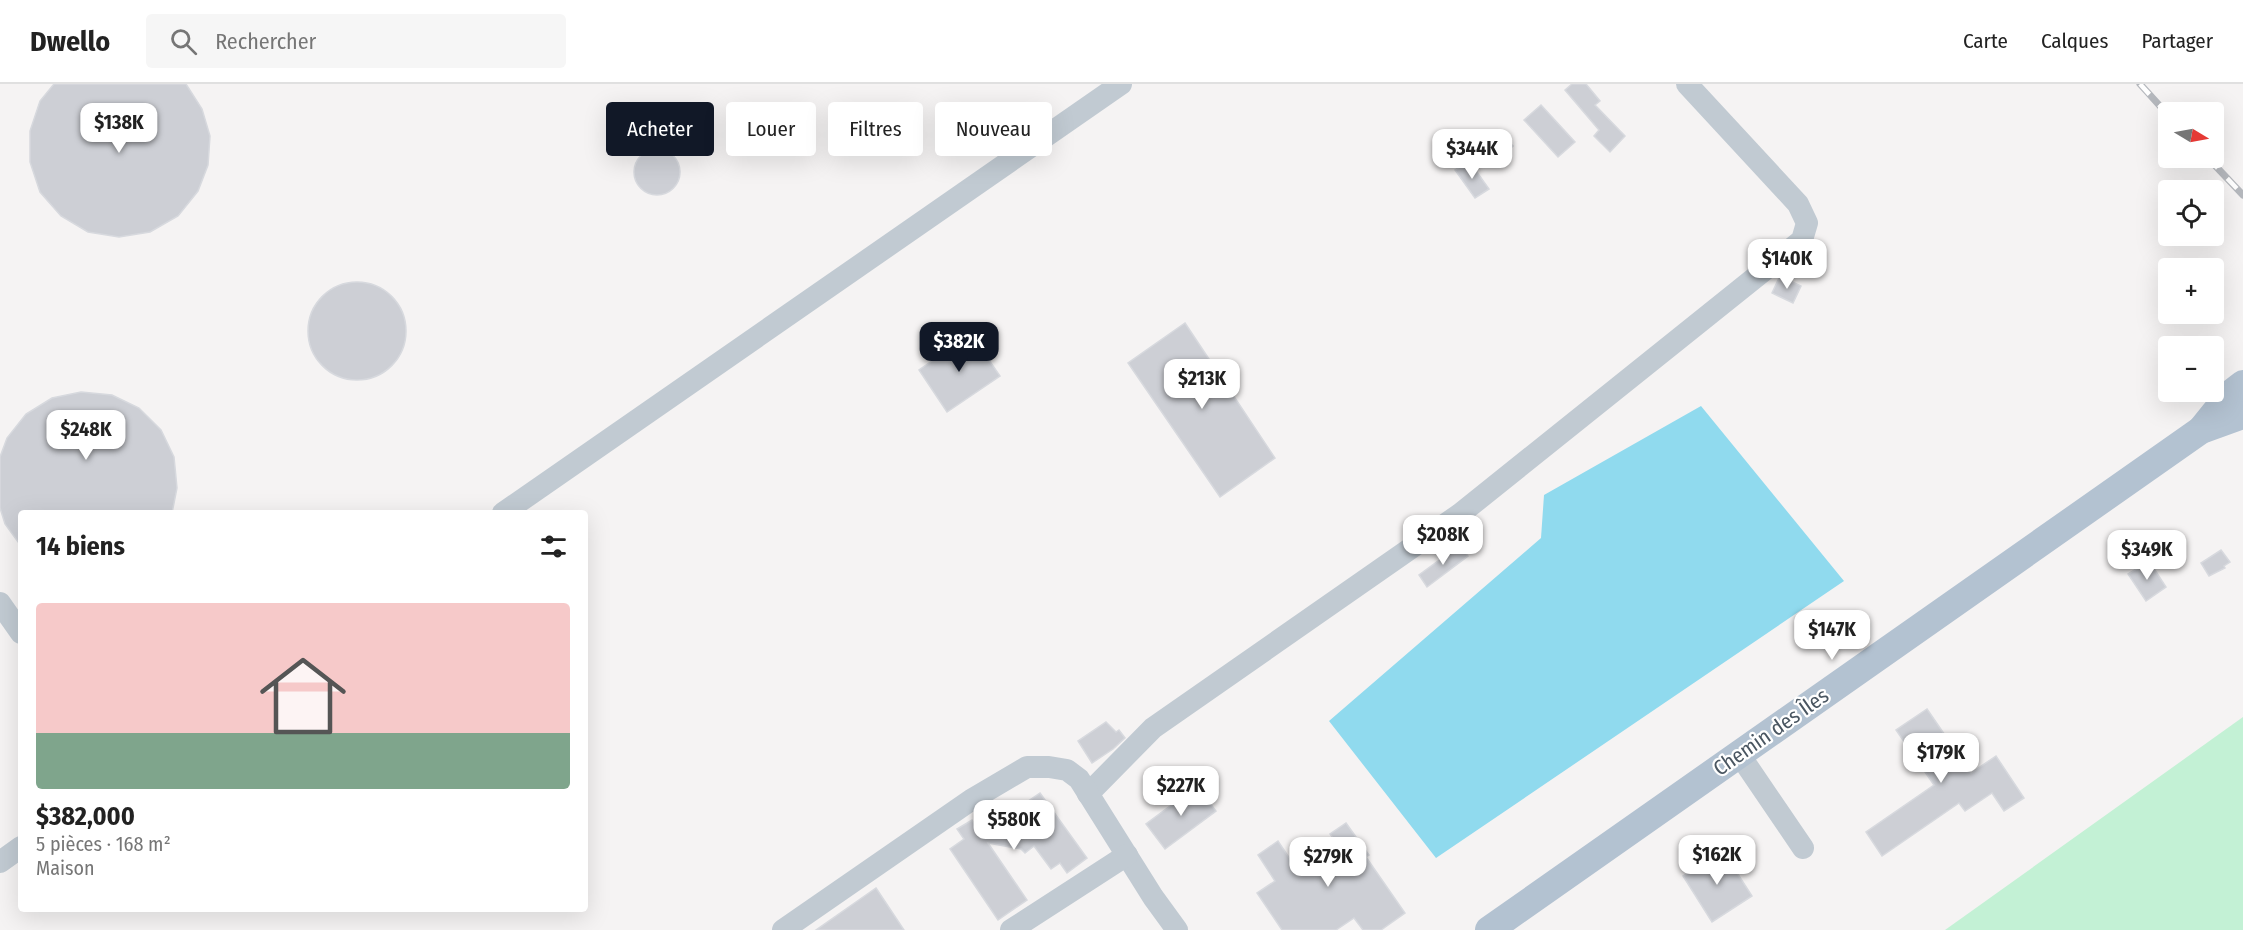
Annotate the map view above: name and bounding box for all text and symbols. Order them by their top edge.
search box [146,14,566,68]
text: Dwello [30,25,110,58]
icon: search [167,25,200,58]
text: Rechercher [215,28,316,55]
text: Carte [1963,28,2008,54]
text: Calques [2041,28,2108,54]
text: Partager [2141,28,2213,54]
chip: Acheter [606,102,714,156]
chip: Louer [726,102,816,156]
chip: Filtres [828,102,923,156]
chip: Nouveau [935,102,1052,156]
north arrow [2158,102,2224,168]
map controls [2158,102,2224,402]
pin: $138K [77,103,161,154]
text: $138K [94,110,144,134]
pin: $344K [1430,129,1514,180]
text: $344K [1446,136,1498,160]
button: locate [2158,180,2224,246]
pin: $140K [1745,239,1829,290]
text: $140K [1762,246,1812,270]
button: + [2158,258,2224,324]
pin: $382K [917,322,1001,373]
text: $382K [934,329,984,353]
button: − [2158,336,2224,402]
pin: $213K [1160,359,1244,410]
text: $213K [1178,366,1226,390]
pin: $248K [44,410,128,461]
text: $248K [60,417,112,441]
pin: $208K [1401,515,1485,566]
text: $208K [1417,522,1469,546]
icon: filters [537,530,570,563]
pin: $349K [2105,530,2189,581]
text: 14 biens [36,531,125,562]
text: $349K [2121,537,2173,561]
pin: $147K [1790,610,1874,661]
text: $147K [1808,617,1856,641]
icon: home [249,642,357,750]
street label: Chemin des Îles [1708,683,1834,781]
pin: $179K [1899,733,1983,784]
text: $179K [1917,740,1965,764]
pin: $227K [1139,766,1223,817]
text: $227K [1157,773,1205,797]
pin: $580K [972,800,1056,851]
text: $382,000 [36,801,135,832]
text: $580K [988,807,1040,831]
text: 5 pièces · 168 m² [36,832,171,856]
pin: $162K [1675,835,1759,886]
pin: $279K [1286,837,1370,888]
text: $162K [1693,842,1741,866]
text: $279K [1303,844,1353,868]
text: Maison [36,856,95,880]

